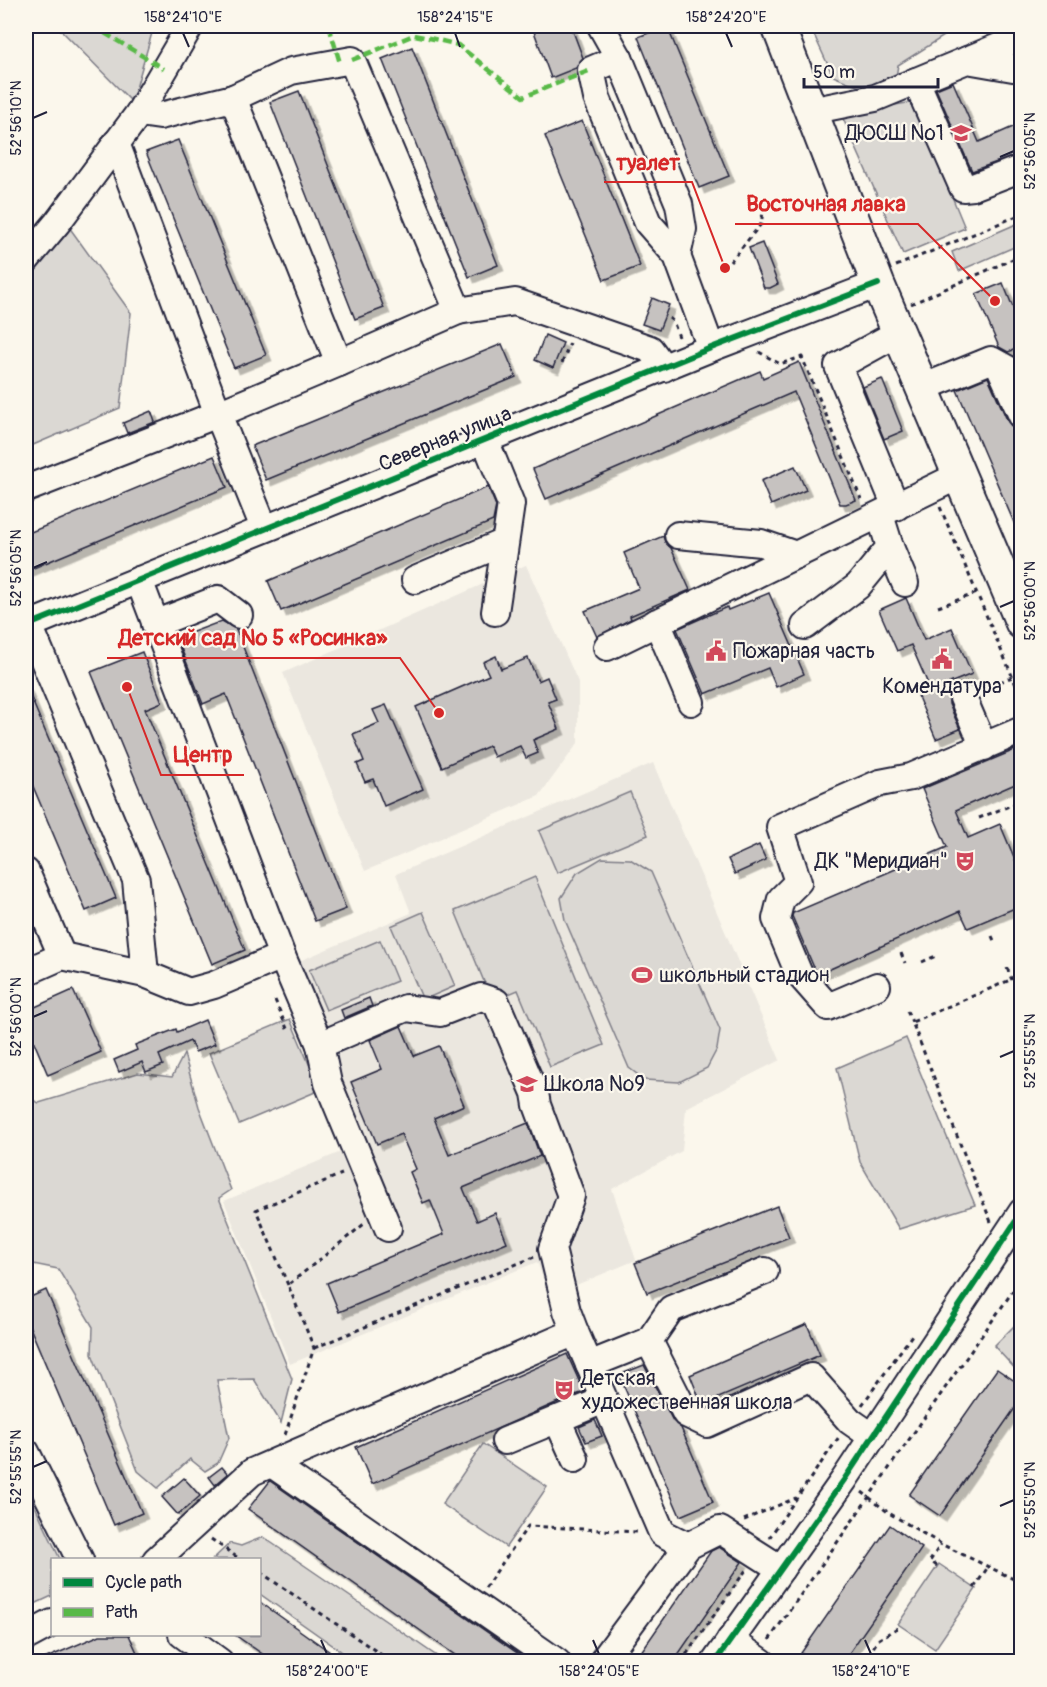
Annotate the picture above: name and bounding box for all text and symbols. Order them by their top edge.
text: 158°24'10"E [144,8,222,27]
text: 158°24'15"E [417,8,493,27]
text: 158°24'20"E [686,8,767,27]
scale bar [804,51,938,89]
text: 50 m [813,61,855,84]
text: 52°56'10"N [7,80,26,156]
text: 52°56'05"N [1021,112,1040,190]
place label: ДЮСШ №1 [844,120,944,147]
school or university icon: ДЮСШ №1 [949,121,973,145]
callout: туалет [604,142,692,182]
text: туалет [616,149,681,177]
callout: Восточная лавка [735,184,918,224]
text: Восточная лавка [746,190,906,218]
street label: Северная улица [375,400,515,478]
text: 52°56'05"N [7,529,26,607]
text: 52°56'00"N [1021,561,1040,641]
callout: Детский сад № 5 «Росинка» [107,618,400,658]
text: Детский сад № 5 «Росинка» [117,624,388,652]
place label: Пожарная часть [733,638,875,665]
public building icon: Пожарная часть [704,639,728,663]
public building icon: Комендатура [930,647,954,671]
place label: Комендатура [882,673,1002,700]
callout: Центр [161,735,244,775]
text: Центр [174,741,232,769]
place label: ДК "Меридиан" [814,848,948,875]
theatre icon: ДК "Меридиан" [953,849,977,873]
place label: школьный стадион [659,962,830,989]
sports icon: школьный стадион [630,963,654,987]
text: 52°56'00"N [7,977,26,1057]
text: 52°55'55"N [1021,1014,1040,1088]
place label: Школа №9 [544,1071,645,1098]
school or university icon: Школа №9 [515,1072,539,1096]
place label: Детская художественная школа [580,1365,793,1416]
theatre icon: Детская художественная школа [552,1378,576,1402]
text: 52°55'55"N [7,1430,26,1504]
text: 52°55'50"N [1021,1462,1040,1538]
legend [51,1558,261,1636]
text: Cycle path [105,1571,182,1594]
text: Path [105,1601,138,1624]
text: 158°24'00"E [286,1662,368,1681]
text: 158°24'05"E [559,1662,639,1681]
text: 158°24'10"E [832,1662,910,1681]

